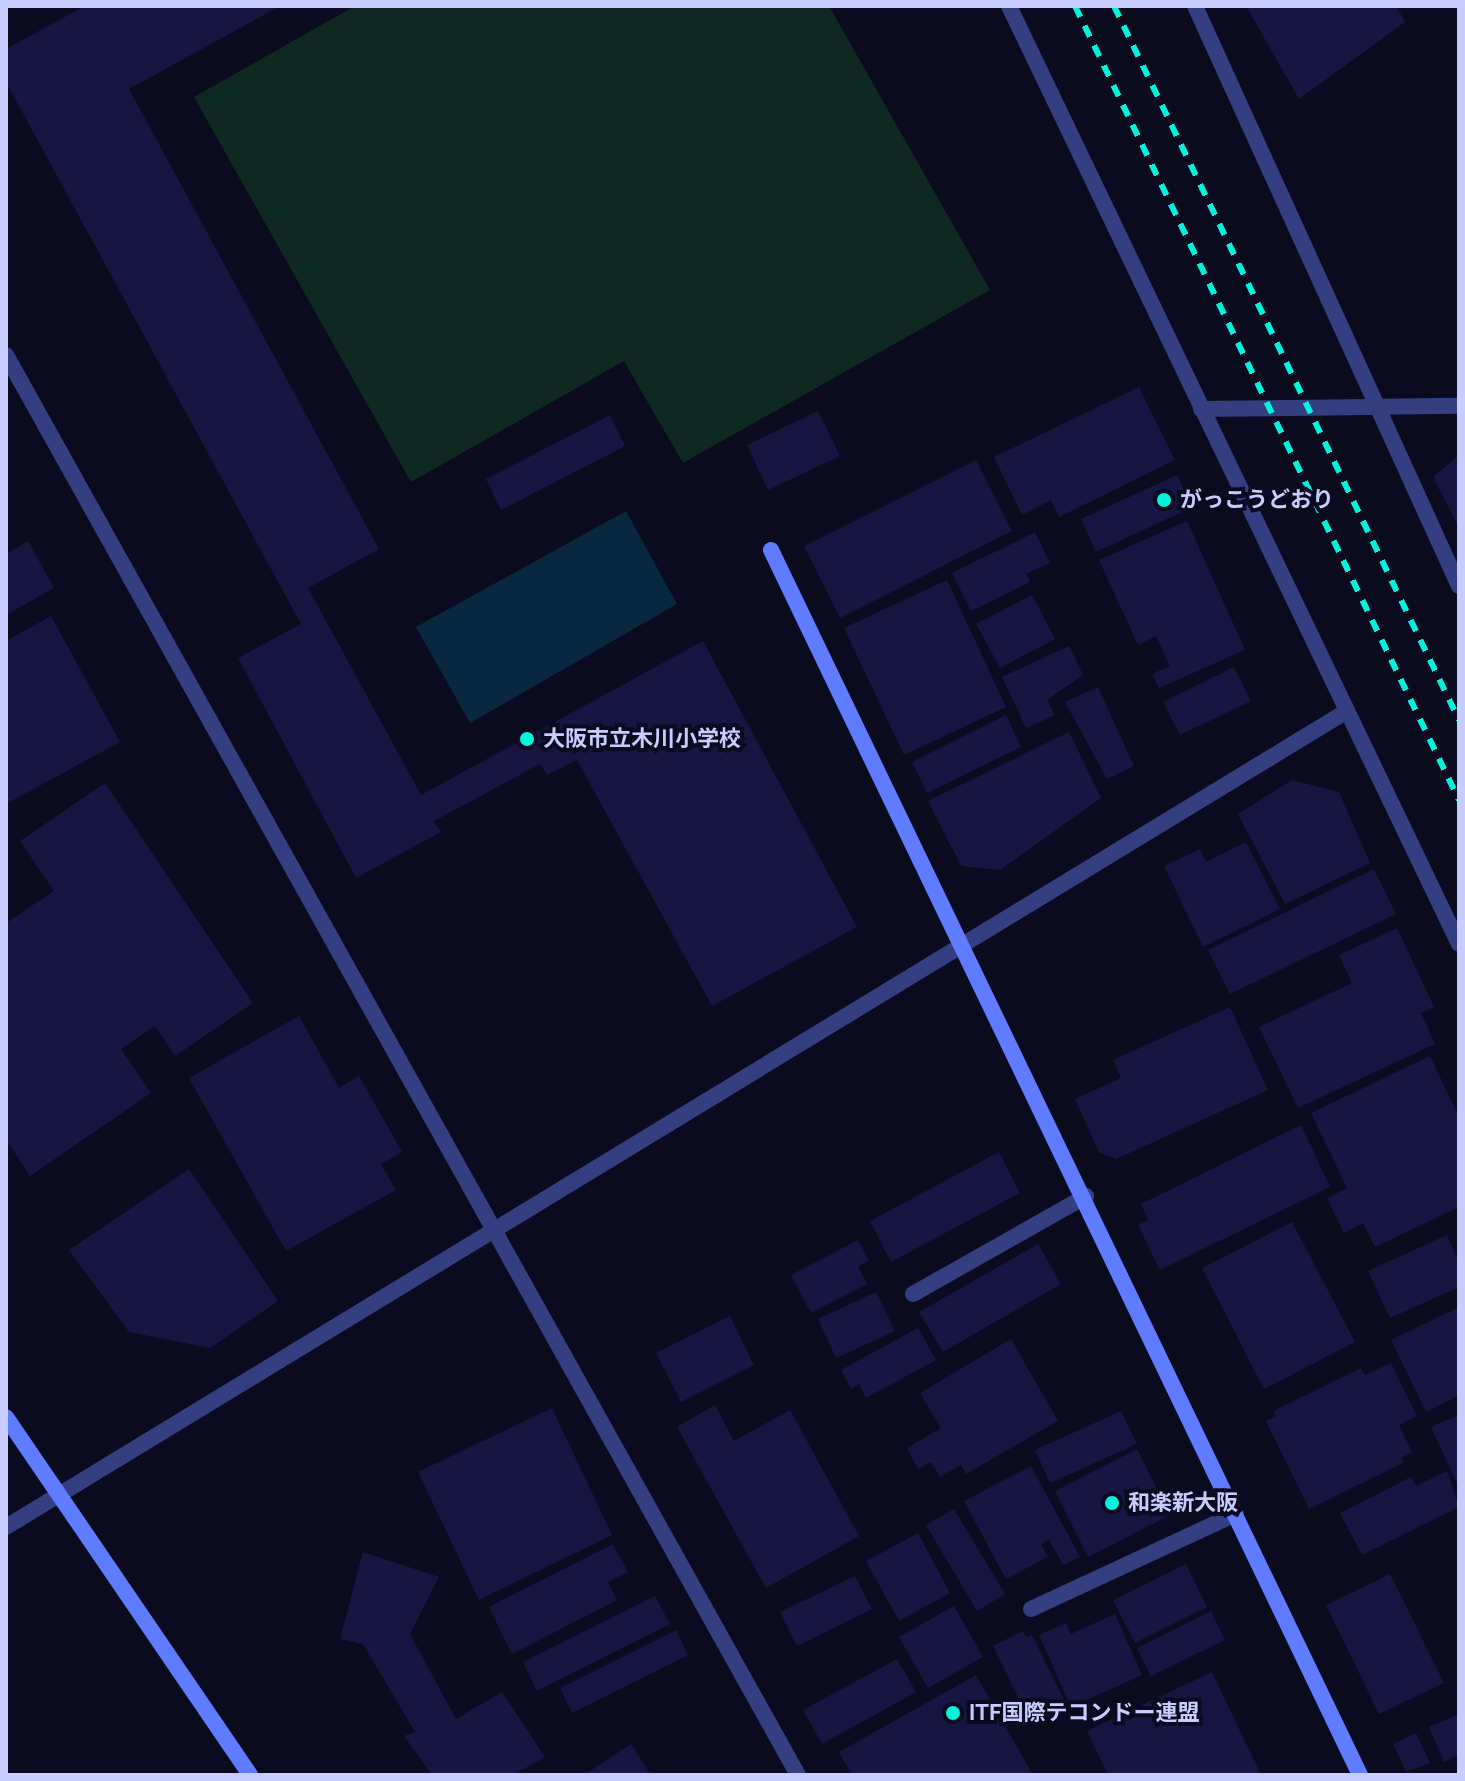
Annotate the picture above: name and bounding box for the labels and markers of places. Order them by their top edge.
place label: がっこうどおり [1180,487,1334,513]
marker: がっこうどおり [1155,491,1173,509]
place label: 大阪市立木川小学校 [543,726,741,752]
marker: 大阪市立木川小学校 [518,730,536,748]
place label: 和楽新大阪 [1128,1490,1238,1516]
marker: 和楽新大阪 [1103,1494,1121,1512]
place label: ITF国際テコンドー連盟 [969,1700,1200,1726]
marker: ITF国際テコンドー連盟 [944,1704,962,1722]

